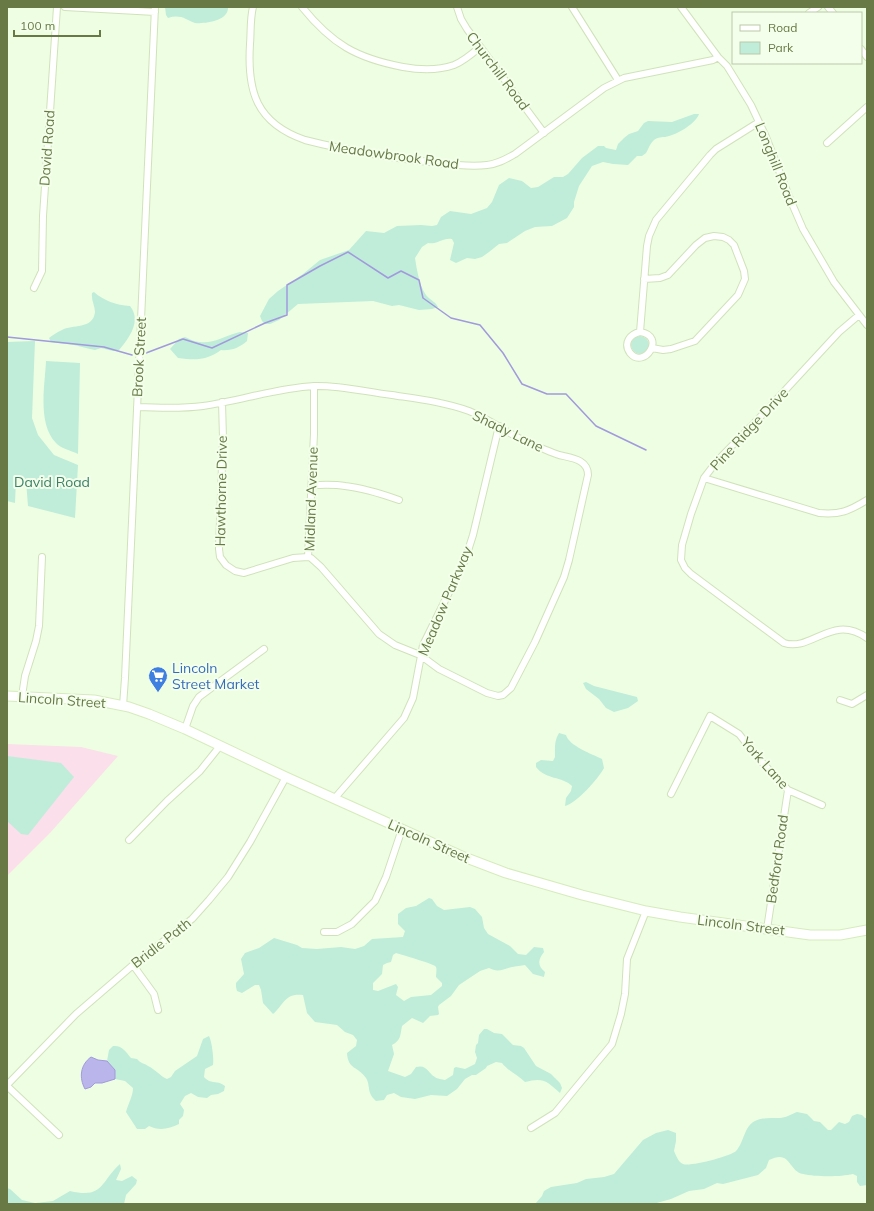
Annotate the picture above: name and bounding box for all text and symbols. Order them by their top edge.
scale bar [14,12,100,38]
legend [732,12,862,64]
text: 100 m [20,18,55,33]
text: Road [768,20,797,35]
street label: Churchill Road [463,28,533,114]
text: Park [768,40,794,55]
street label: David Road [35,109,59,187]
street label: Longhill Road [751,120,801,208]
street label: Meadowbrook Road [328,137,460,173]
street label: Brook Street [128,316,150,397]
street label: Pine Ridge Drive [706,384,792,474]
street label: Shady Lane [470,406,546,456]
street label: Hawthorne Drive [211,435,231,547]
street label: Midland Avenue [300,446,322,552]
park label: David Road [14,473,90,491]
street label: Meadow Parkway [414,543,476,658]
place label: Lincoln Street Market [172,659,260,693]
supermarket icon: Lincoln Street Market [147,665,169,693]
street label: Lincoln Street [18,688,107,712]
street label: York Lane [737,733,793,793]
street label: Bedford Road [762,813,792,905]
street label: Lincoln Street [385,815,473,867]
street label: Lincoln Street [696,911,786,939]
street label: Bridle Path [127,914,195,972]

